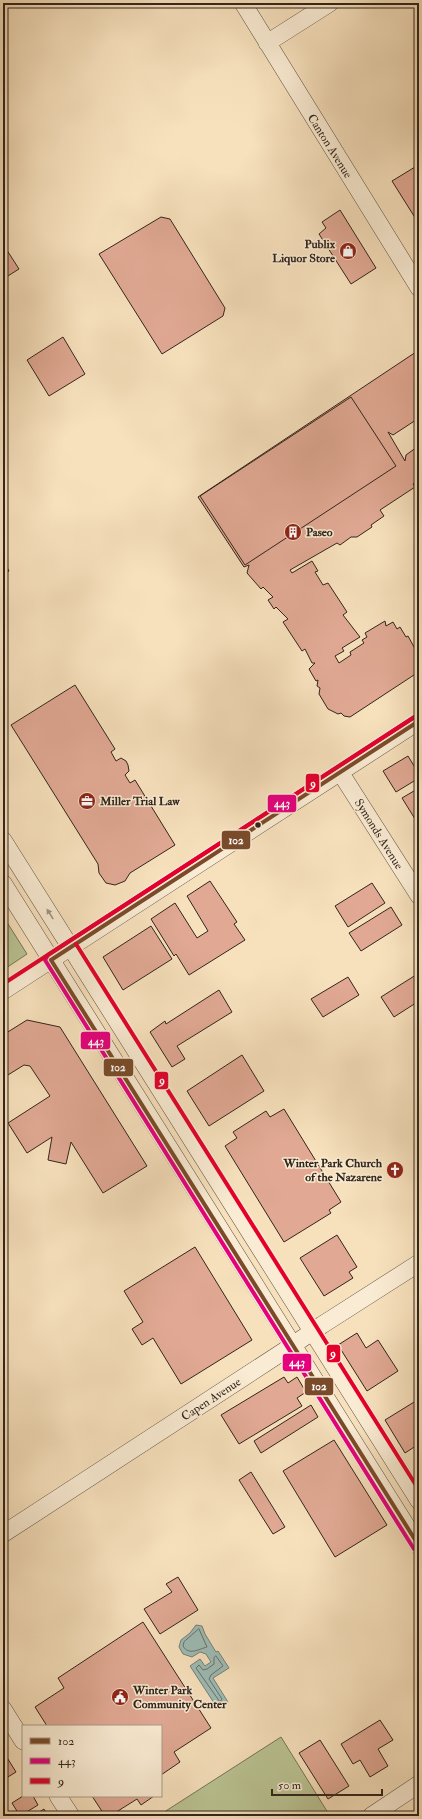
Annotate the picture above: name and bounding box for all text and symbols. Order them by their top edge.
street label: Canton Avenue [304,111,355,181]
place label: Publix Liquor Store [272,237,336,266]
shop icon: Publix Liquor Store [338,241,358,261]
building icon: Paseo [283,522,303,542]
place label: Paseo [306,525,333,540]
line badge: 9 [305,773,320,793]
text: 9 [309,777,316,790]
office icon: Miller Trial Law [77,791,97,811]
place label: Miller Trial Law [99,794,180,809]
line badge: 443 [267,794,297,813]
street label: Symonds Avenue [351,796,406,872]
text: 443 [273,797,290,811]
unlabelled marker [253,820,263,830]
line badge: 102 [221,830,251,850]
text: 102 [228,834,244,847]
one-way arrow [46,909,54,919]
line badge: 443 [80,1031,111,1050]
text: 443 [87,1035,104,1049]
line badge: 102 [103,1058,134,1077]
text: 102 [110,1061,126,1074]
line badge: 9 [154,1071,169,1090]
text: 9 [158,1074,165,1087]
place label: Winter Park Church of the Nazarene [282,1156,383,1185]
church icon: Winter Park Church of the Nazarene [385,1160,405,1180]
line badge: 9 [326,1344,341,1363]
text: 9 [329,1347,336,1360]
line badge: 443 [282,1353,312,1372]
text: 443 [288,1356,305,1370]
street label: Capen Avenue [179,1375,244,1424]
line badge: 102 [304,1377,334,1396]
text: 102 [311,1380,327,1393]
place label: Winter Park Community Center [132,1683,227,1712]
public building icon: Winter Park Community Center [110,1687,130,1707]
legend [22,1725,162,1797]
text: 102 [58,1734,74,1749]
text: 443 [58,1754,76,1769]
scale bar [272,1771,382,1797]
text: 9 [57,1774,64,1789]
text: 50 m [278,1778,302,1793]

